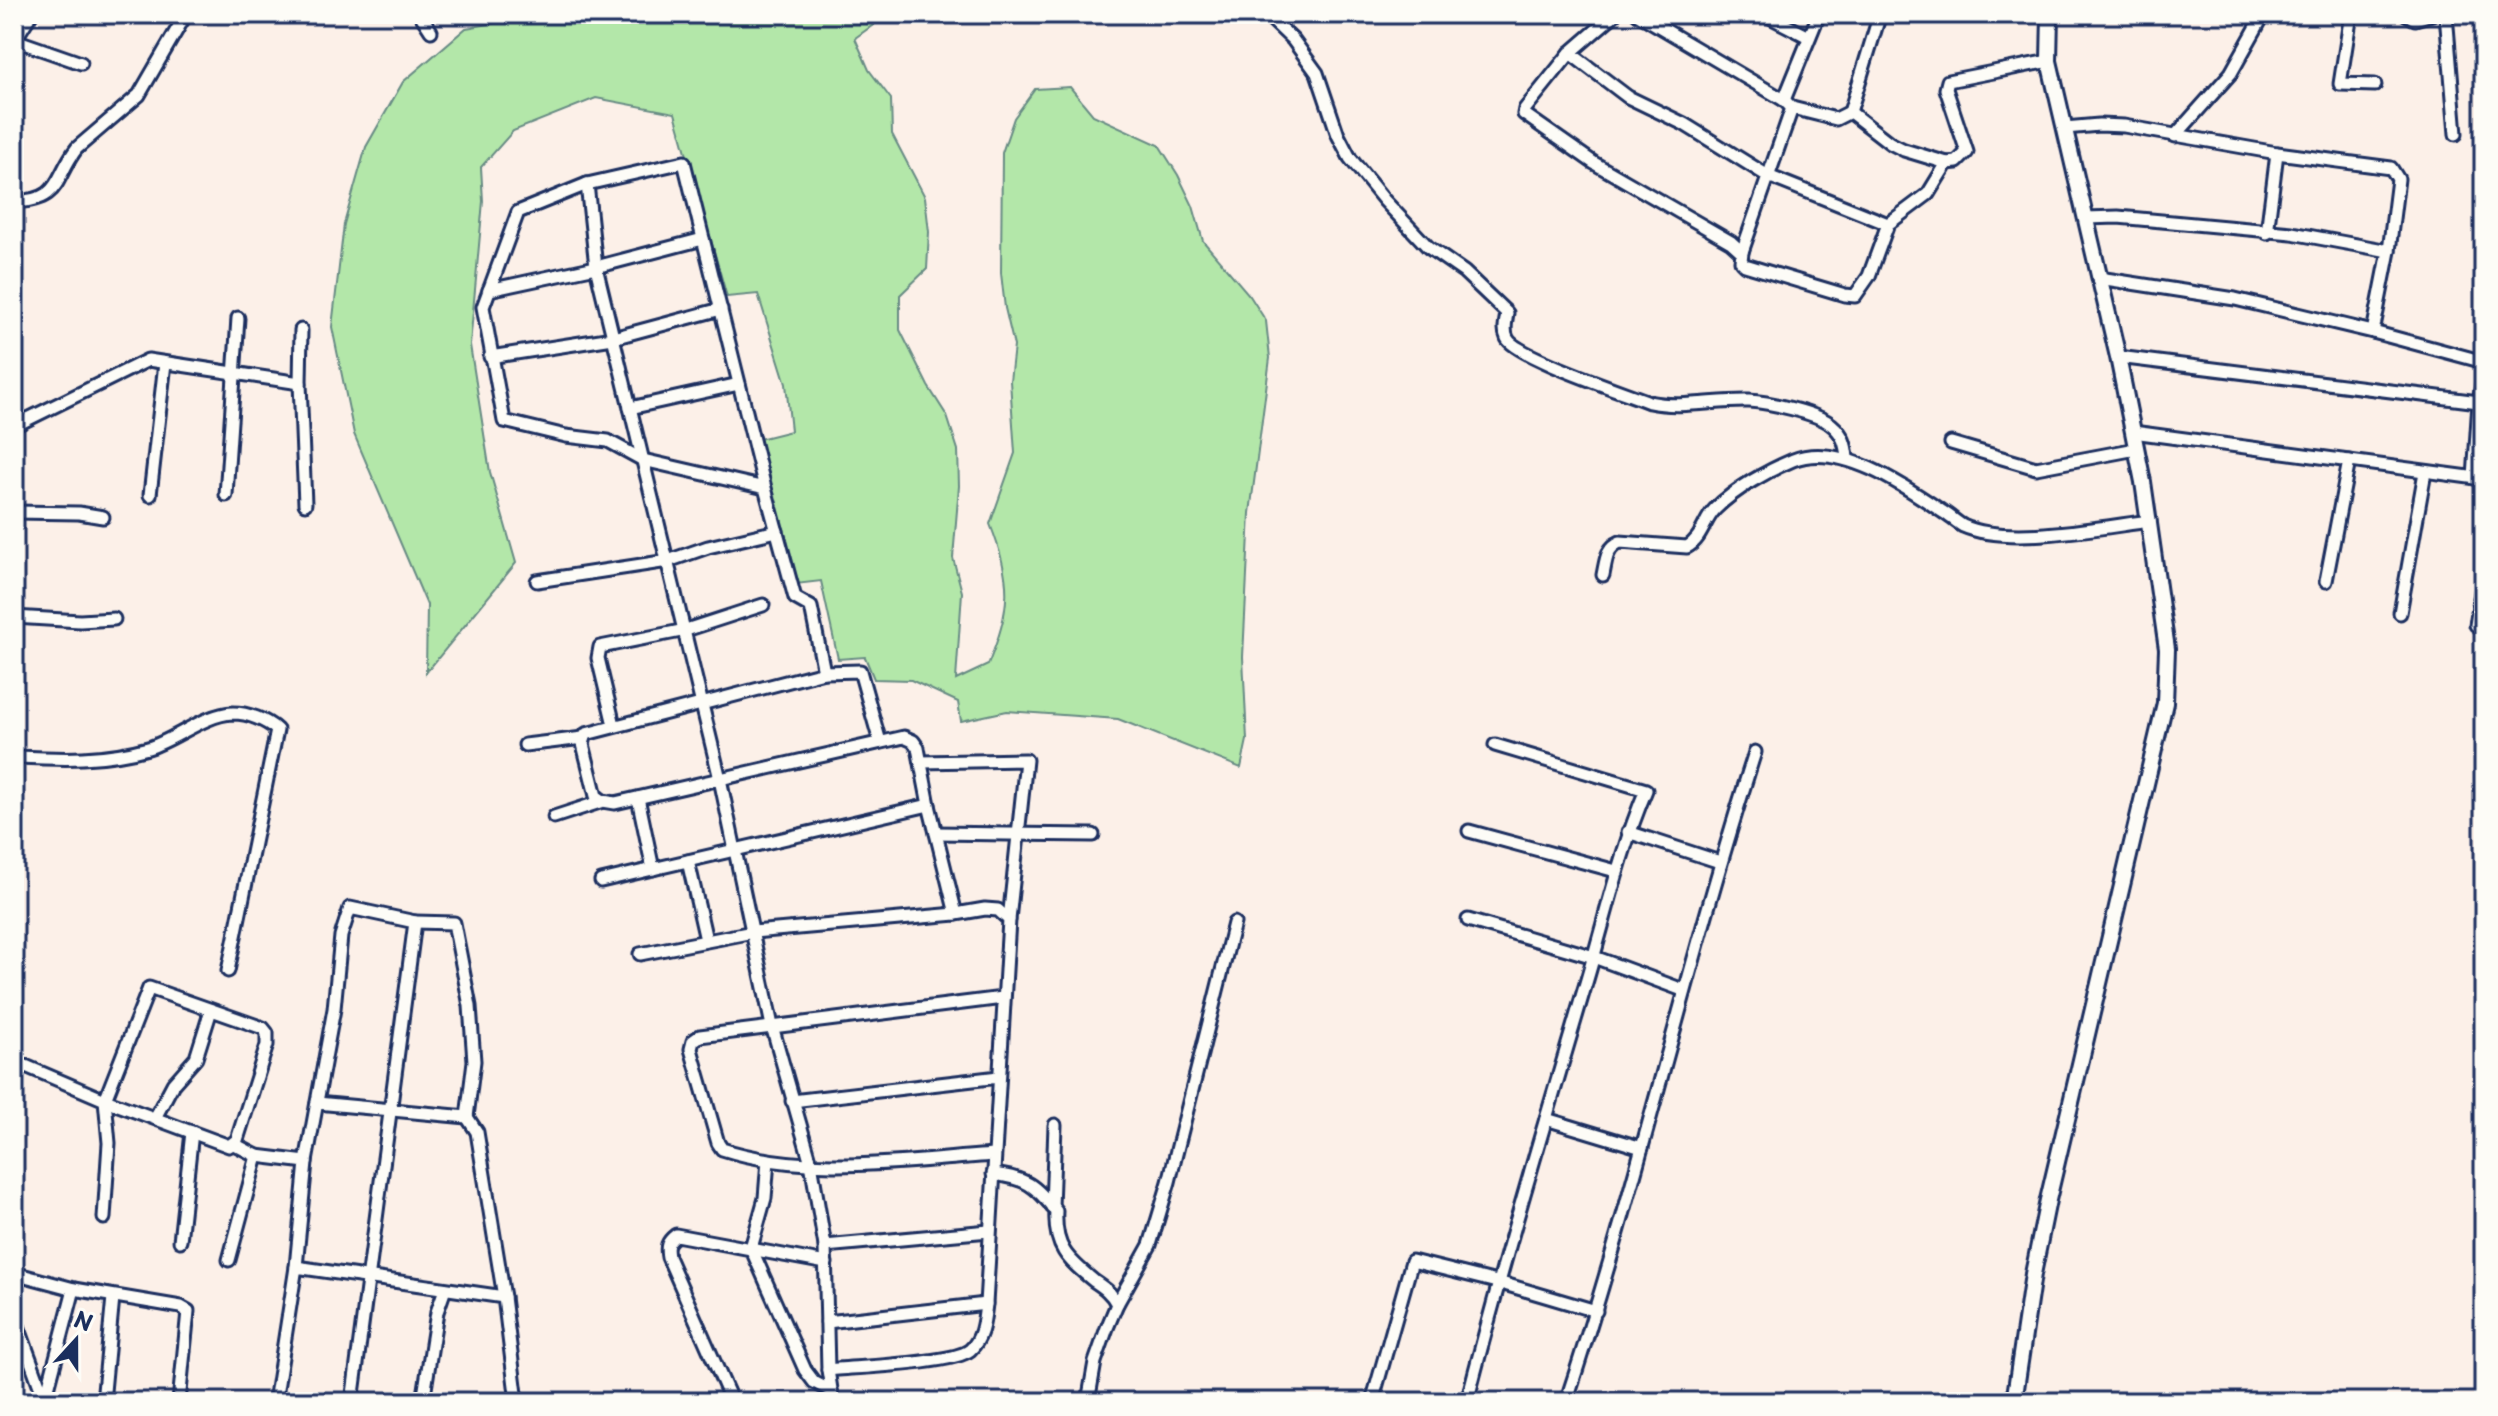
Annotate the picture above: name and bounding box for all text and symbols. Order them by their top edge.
north arrow [36,1300,116,1380]
text: N [70,1301,98,1338]

